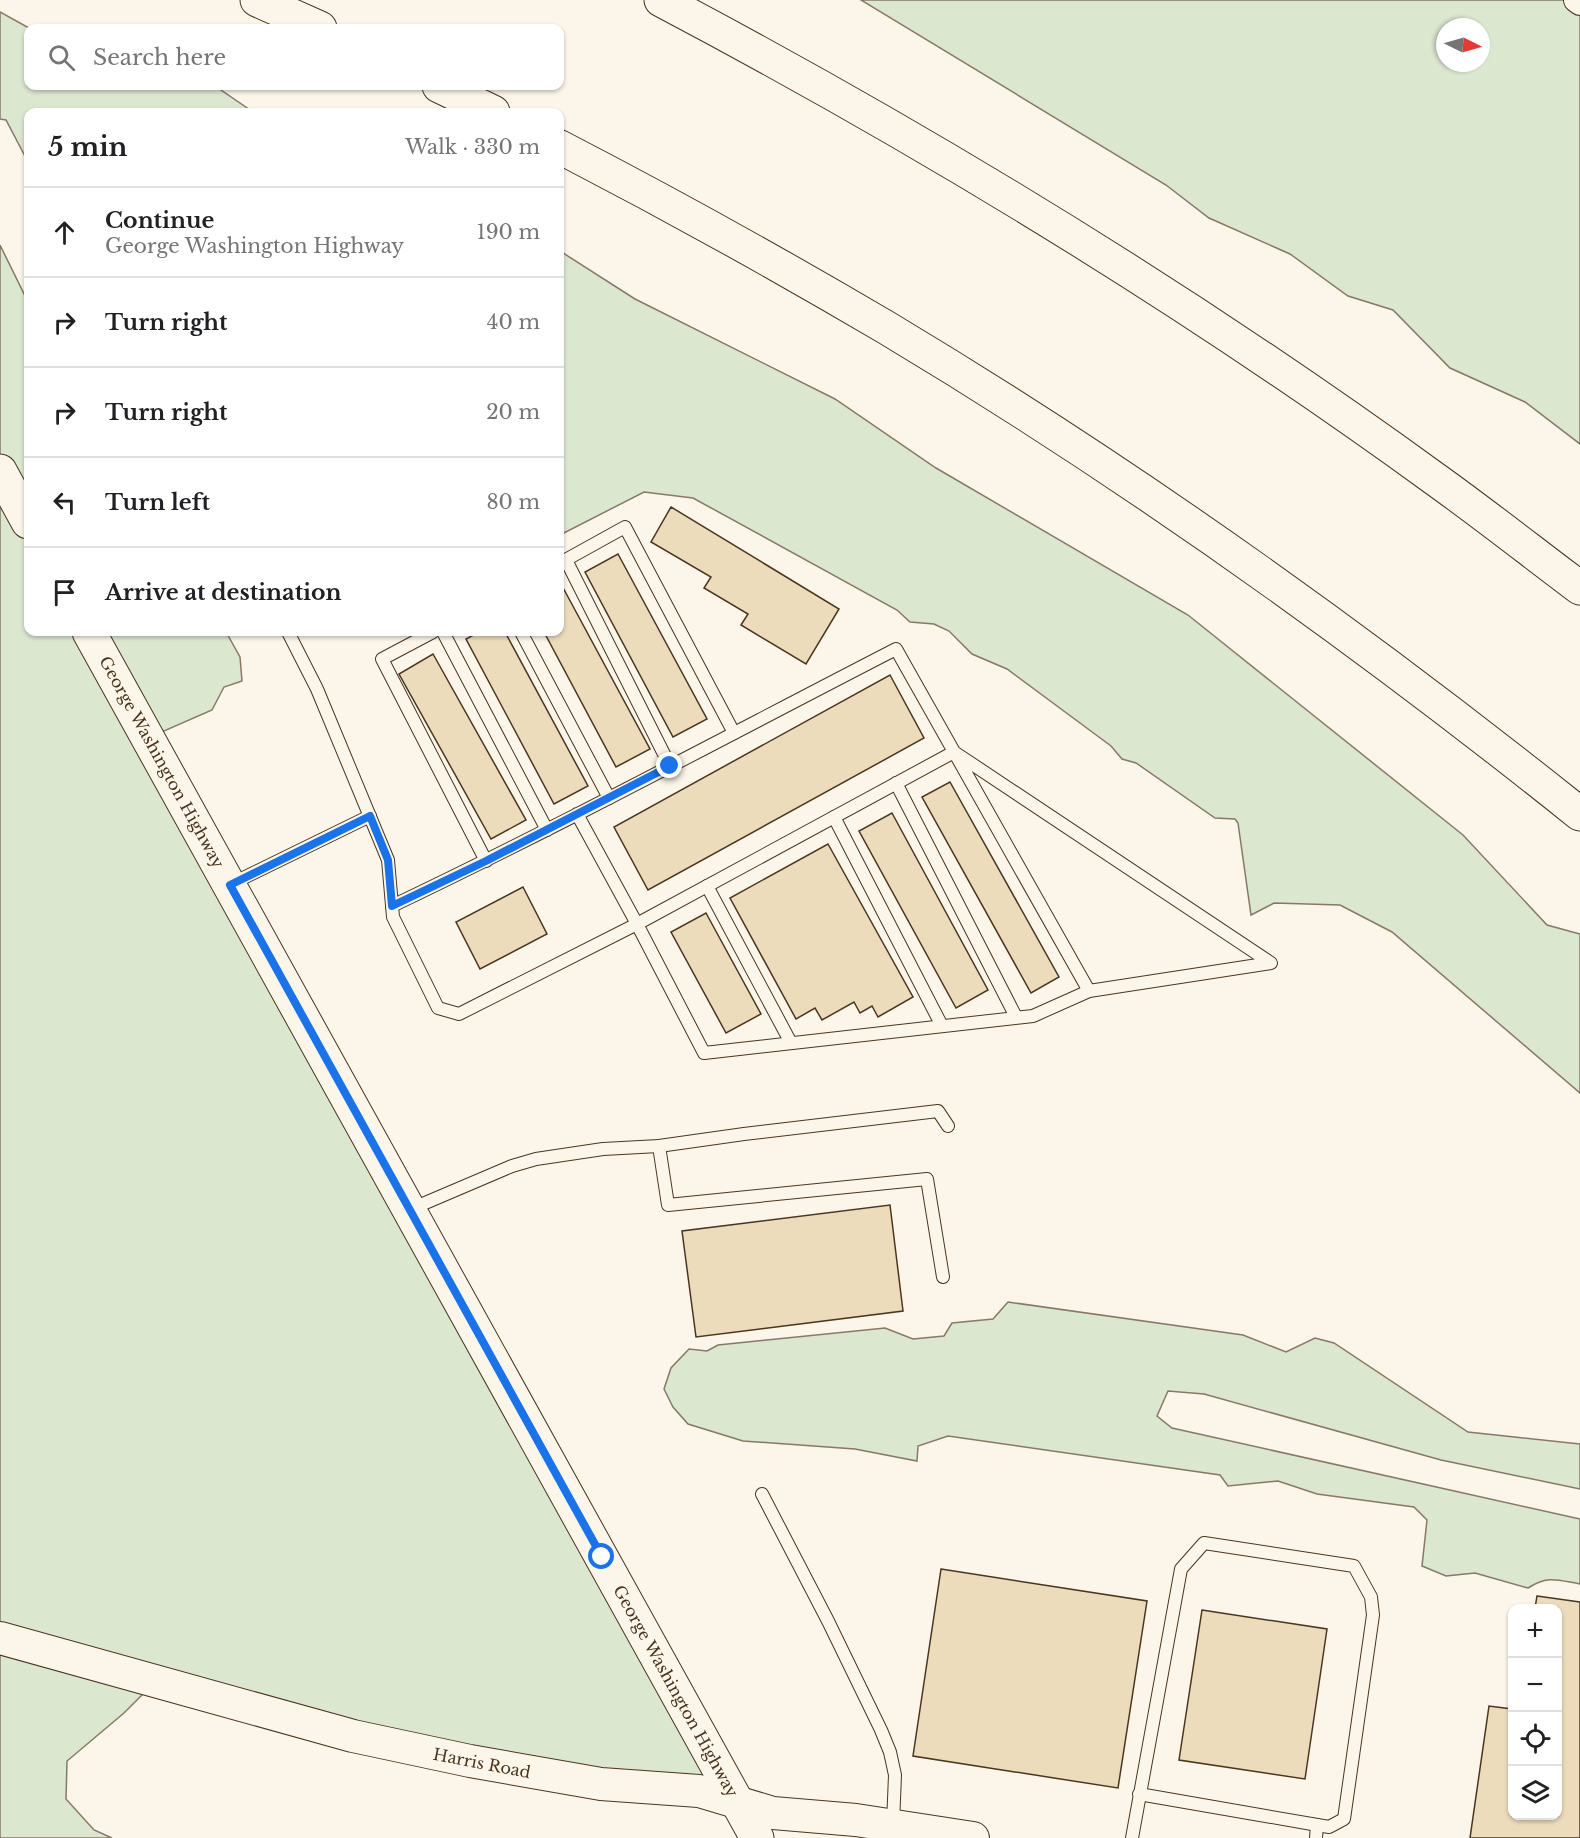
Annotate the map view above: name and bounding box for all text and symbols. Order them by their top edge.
north arrow [1436,18,1490,72]
search box [24,24,564,90]
icon: search [45,41,78,74]
text: Search here [93,44,226,71]
text: 5 min [48,131,127,163]
text: Walk · 330 m [405,135,540,159]
text: Continue [105,207,214,234]
icon: ahead [48,216,81,249]
text: 190 m [477,220,540,244]
text: George Washington Highway [105,234,404,258]
icon: right [48,306,81,339]
text: Turn right [105,309,227,336]
text: 40 m [487,310,540,334]
icon: right [48,396,81,429]
text: Turn right [105,399,227,426]
text: 20 m [486,400,540,424]
icon: left [48,486,81,519]
text: Turn left [105,489,210,516]
text: 80 m [486,490,540,514]
icon: arrive [48,576,81,609]
text: Arrive at destination [105,579,342,606]
street label: George Washington Highway [95,653,229,872]
route end [656,752,682,778]
route start [588,1543,614,1569]
street label: George Washington Highway [609,1582,743,1801]
map controls [1508,1604,1562,1820]
button: + [1508,1604,1562,1658]
button: − [1508,1658,1562,1712]
button: locate [1508,1712,1562,1766]
street label: Harris Road [432,1744,533,1782]
button: layers [1508,1766,1562,1820]

